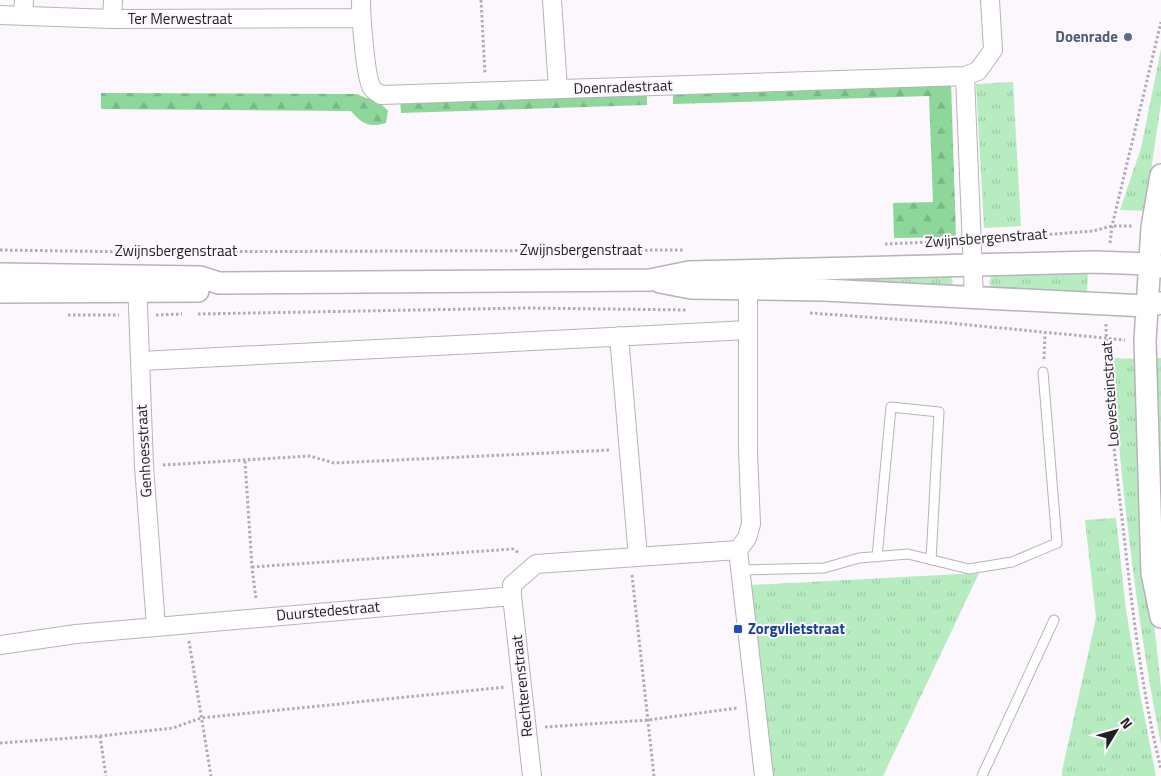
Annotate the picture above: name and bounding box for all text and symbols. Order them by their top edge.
street label: Ter Merwestraat [128,7,233,30]
place label: Doenrade [1055,25,1118,48]
marker: Doenrade [1122,31,1134,43]
street label: Doenradestraat [573,73,674,100]
street label: Zwijnsbergenstraat [924,222,1049,253]
street label: Zwijnsbergenstraat [520,238,643,261]
street label: Zwijnsbergenstraat [115,239,238,262]
street label: Loevesteinstraat [1094,340,1125,448]
street label: Genhoesstraat [130,403,157,498]
street label: Duurstedestraat [275,594,381,626]
place label: Zorgvlietstraat [748,617,845,640]
marker: Zorgvlietstraat [732,623,744,635]
street label: Rechterenstraat [505,633,538,738]
north arrow [1091,706,1141,756]
text: N [1115,713,1138,733]

